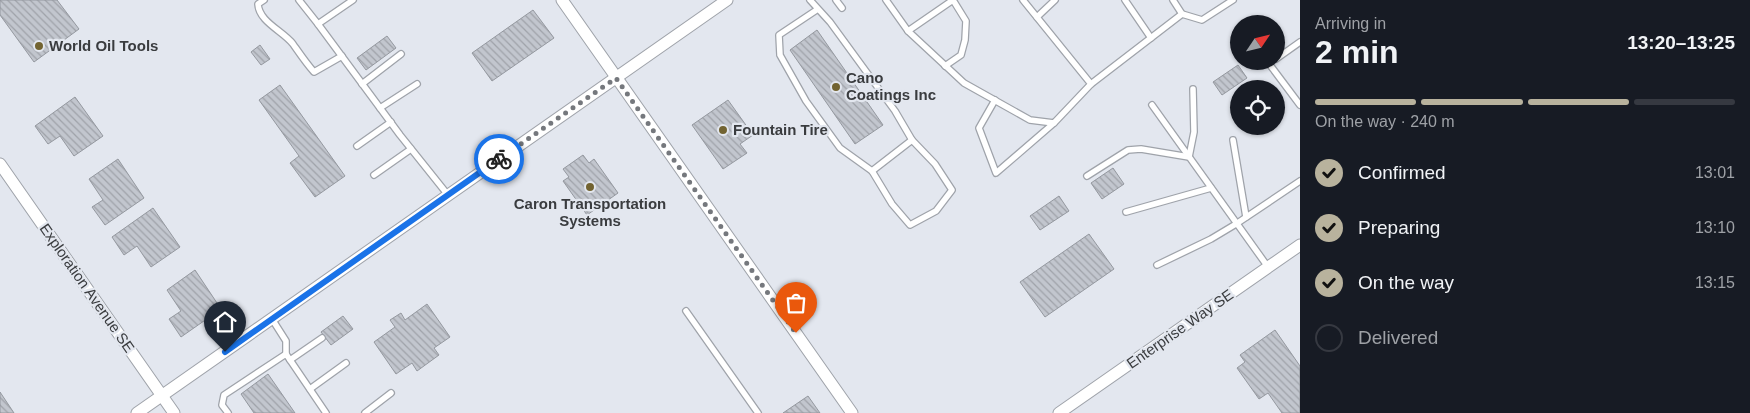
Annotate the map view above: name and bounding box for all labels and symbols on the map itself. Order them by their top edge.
north arrow [1230,15,1285,70]
place label: World Oil Tools [49,37,158,54]
marker: World Oil Tools [33,40,45,52]
place label: Cano Coatings Inc [846,69,936,103]
marker: Cano Coatings Inc [830,81,842,93]
place label: Fountain Tire [733,121,828,138]
marker: Fountain Tire [717,124,729,136]
courier [474,134,524,184]
marker: Caron Transportation Systems [584,181,596,193]
place label: Caron Transportation Systems [514,195,666,229]
street label: Exploration Avenue SE [37,220,138,355]
pin [775,282,817,333]
street label: Enterprise Way SE [1123,285,1236,372]
pin [204,301,246,352]

